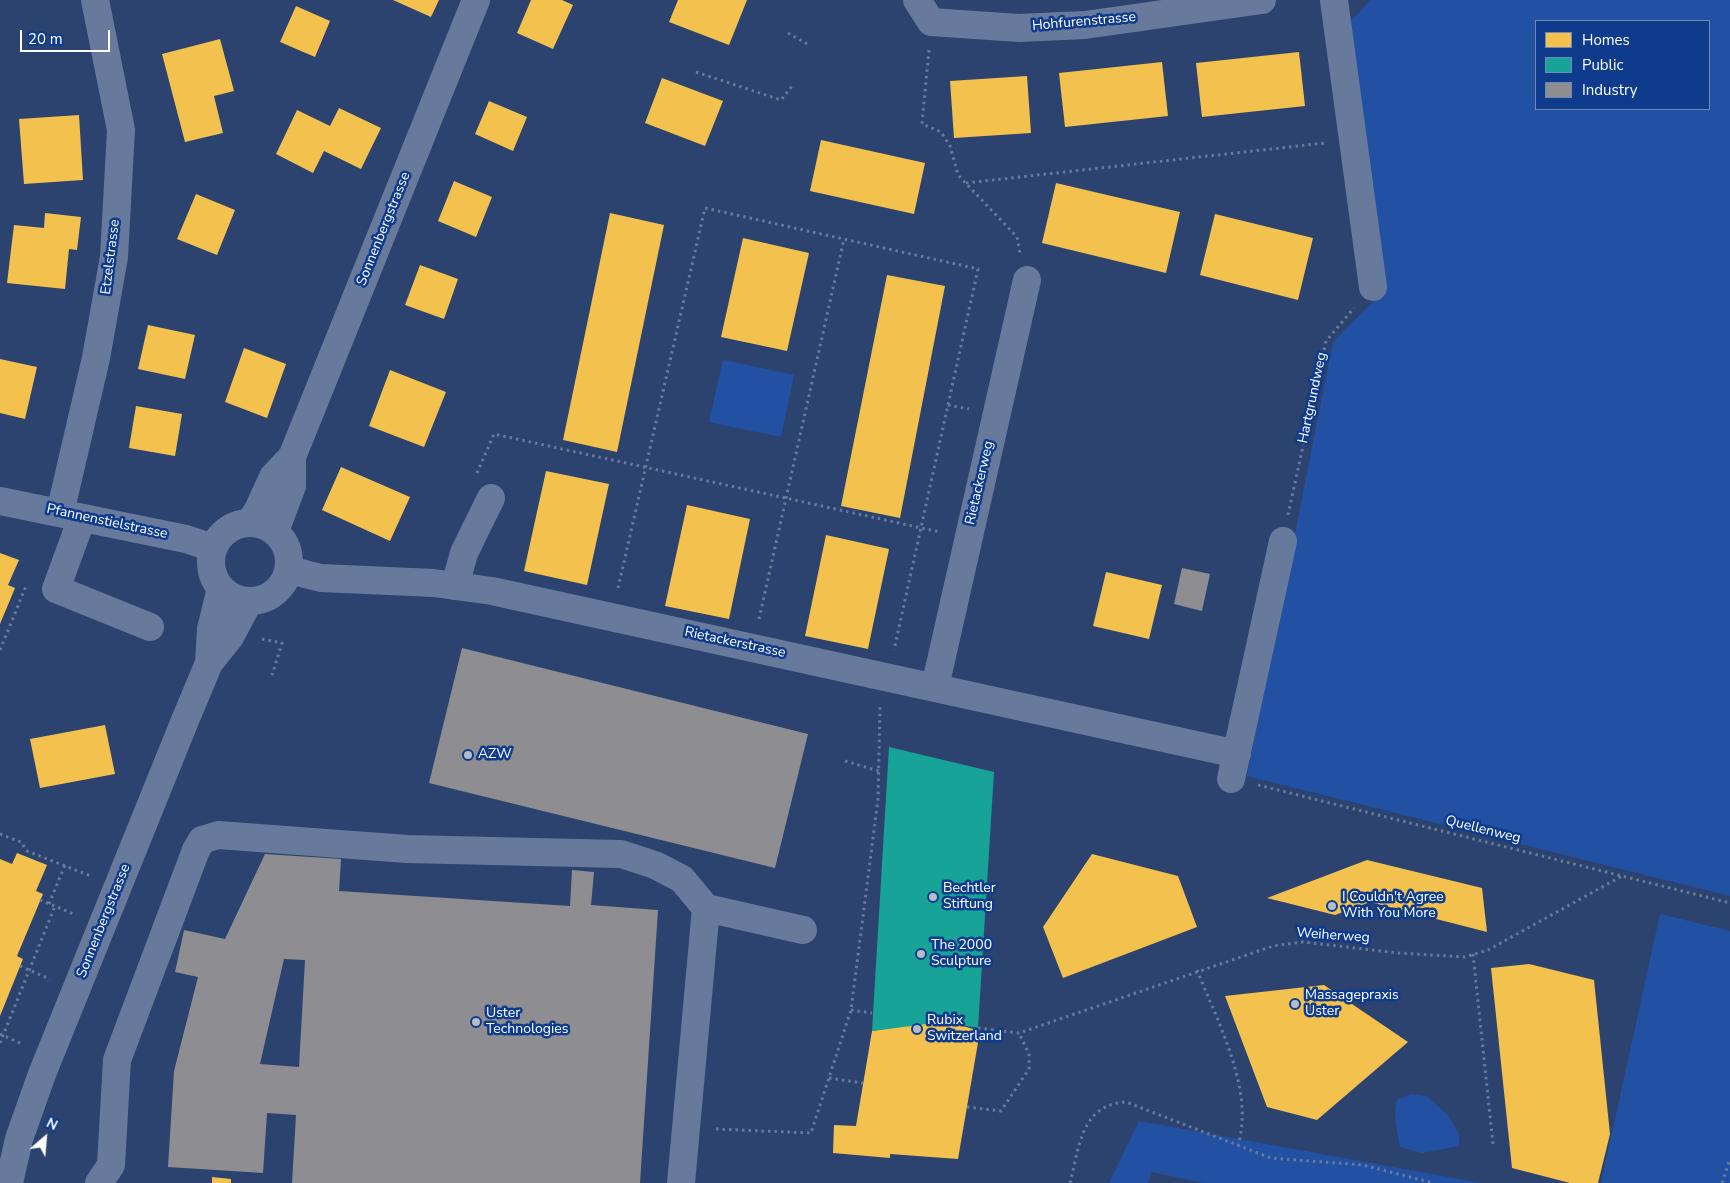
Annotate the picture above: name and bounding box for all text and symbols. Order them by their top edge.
street label: Hohfurenstrasse [1031,9,1137,35]
scale bar [22,20,112,52]
legend [1535,20,1710,110]
text: 20 m [28,29,63,49]
text: Homes [1582,30,1630,50]
text: Public [1582,55,1623,75]
text: Industry [1582,80,1637,100]
street label: Sonnenbergstrasse [353,170,415,288]
street label: Etzelstrasse [98,218,124,296]
street label: Hartgrundweg [1295,351,1331,445]
street label: Rietackerweg [962,439,998,527]
street label: Pfannenstielstrasse [45,501,169,543]
street label: Rietackerstrasse [683,624,787,662]
place label: AZW [478,747,512,763]
marker: AZW [462,749,474,761]
street label: Quellenweg [1444,813,1522,847]
street label: Sonnenbergstrasse [73,862,135,980]
place label: Bechtler Stiftung [943,881,996,914]
place label: I Couldn't Agree With You More [1342,890,1444,922]
marker: Bechtler Stiftung [927,891,939,903]
marker: I Couldn't Agree With You More [1326,900,1338,912]
street label: Weiherweg [1296,925,1370,947]
place label: The 2000 Sculpture [931,938,992,970]
marker: The 2000 Sculpture [915,948,927,960]
place label: Massagepraxis Uster [1305,988,1399,1020]
marker: Massagepraxis Uster [1289,998,1301,1010]
place label: Uster Technologies [486,1006,568,1038]
place label: Rubix Switzerland [927,1013,1002,1046]
marker: Uster Technologies [470,1016,482,1028]
marker: Rubix Switzerland [911,1023,923,1035]
north arrow [20,1113,70,1163]
text: N [43,1113,61,1135]

